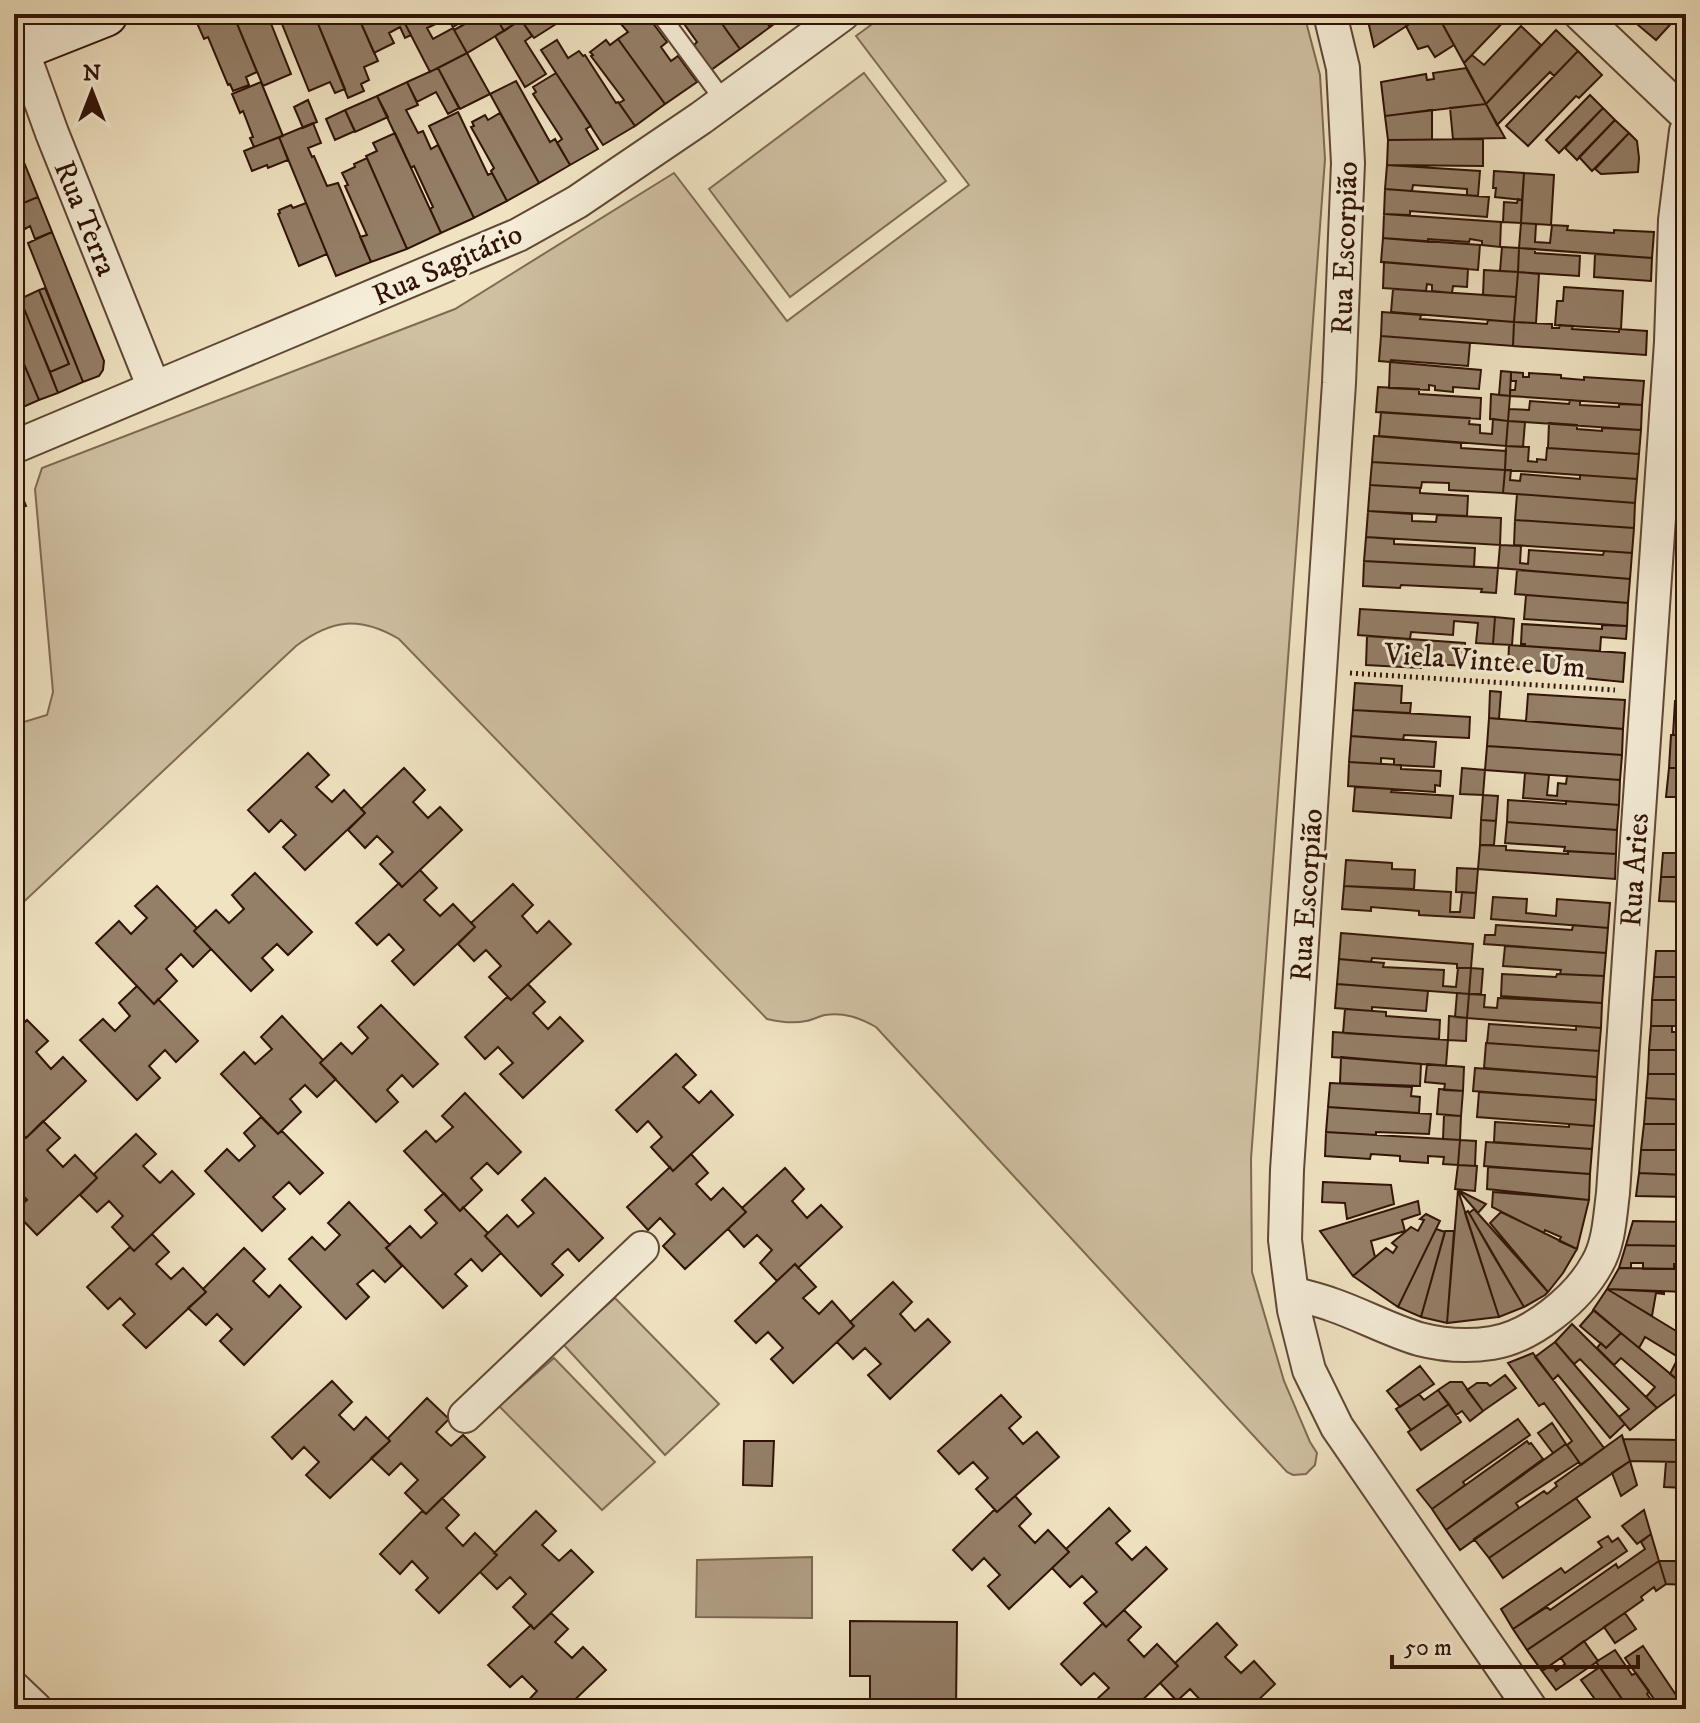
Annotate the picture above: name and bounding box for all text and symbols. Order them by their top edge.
north arrow [52,52,132,132]
text: N [83,60,101,87]
street label: Rua Terra [45,156,124,282]
street label: Rua Escorpião [1324,161,1367,335]
street label: Rua Sagitário [367,216,528,315]
street label: Viela Vinte e Um [1382,636,1587,687]
street label: Rua Escorpião [1283,807,1332,983]
street label: Rua Aries [1613,812,1658,928]
scale bar [1392,1619,1638,1669]
text: 50 m [1404,1633,1452,1663]

